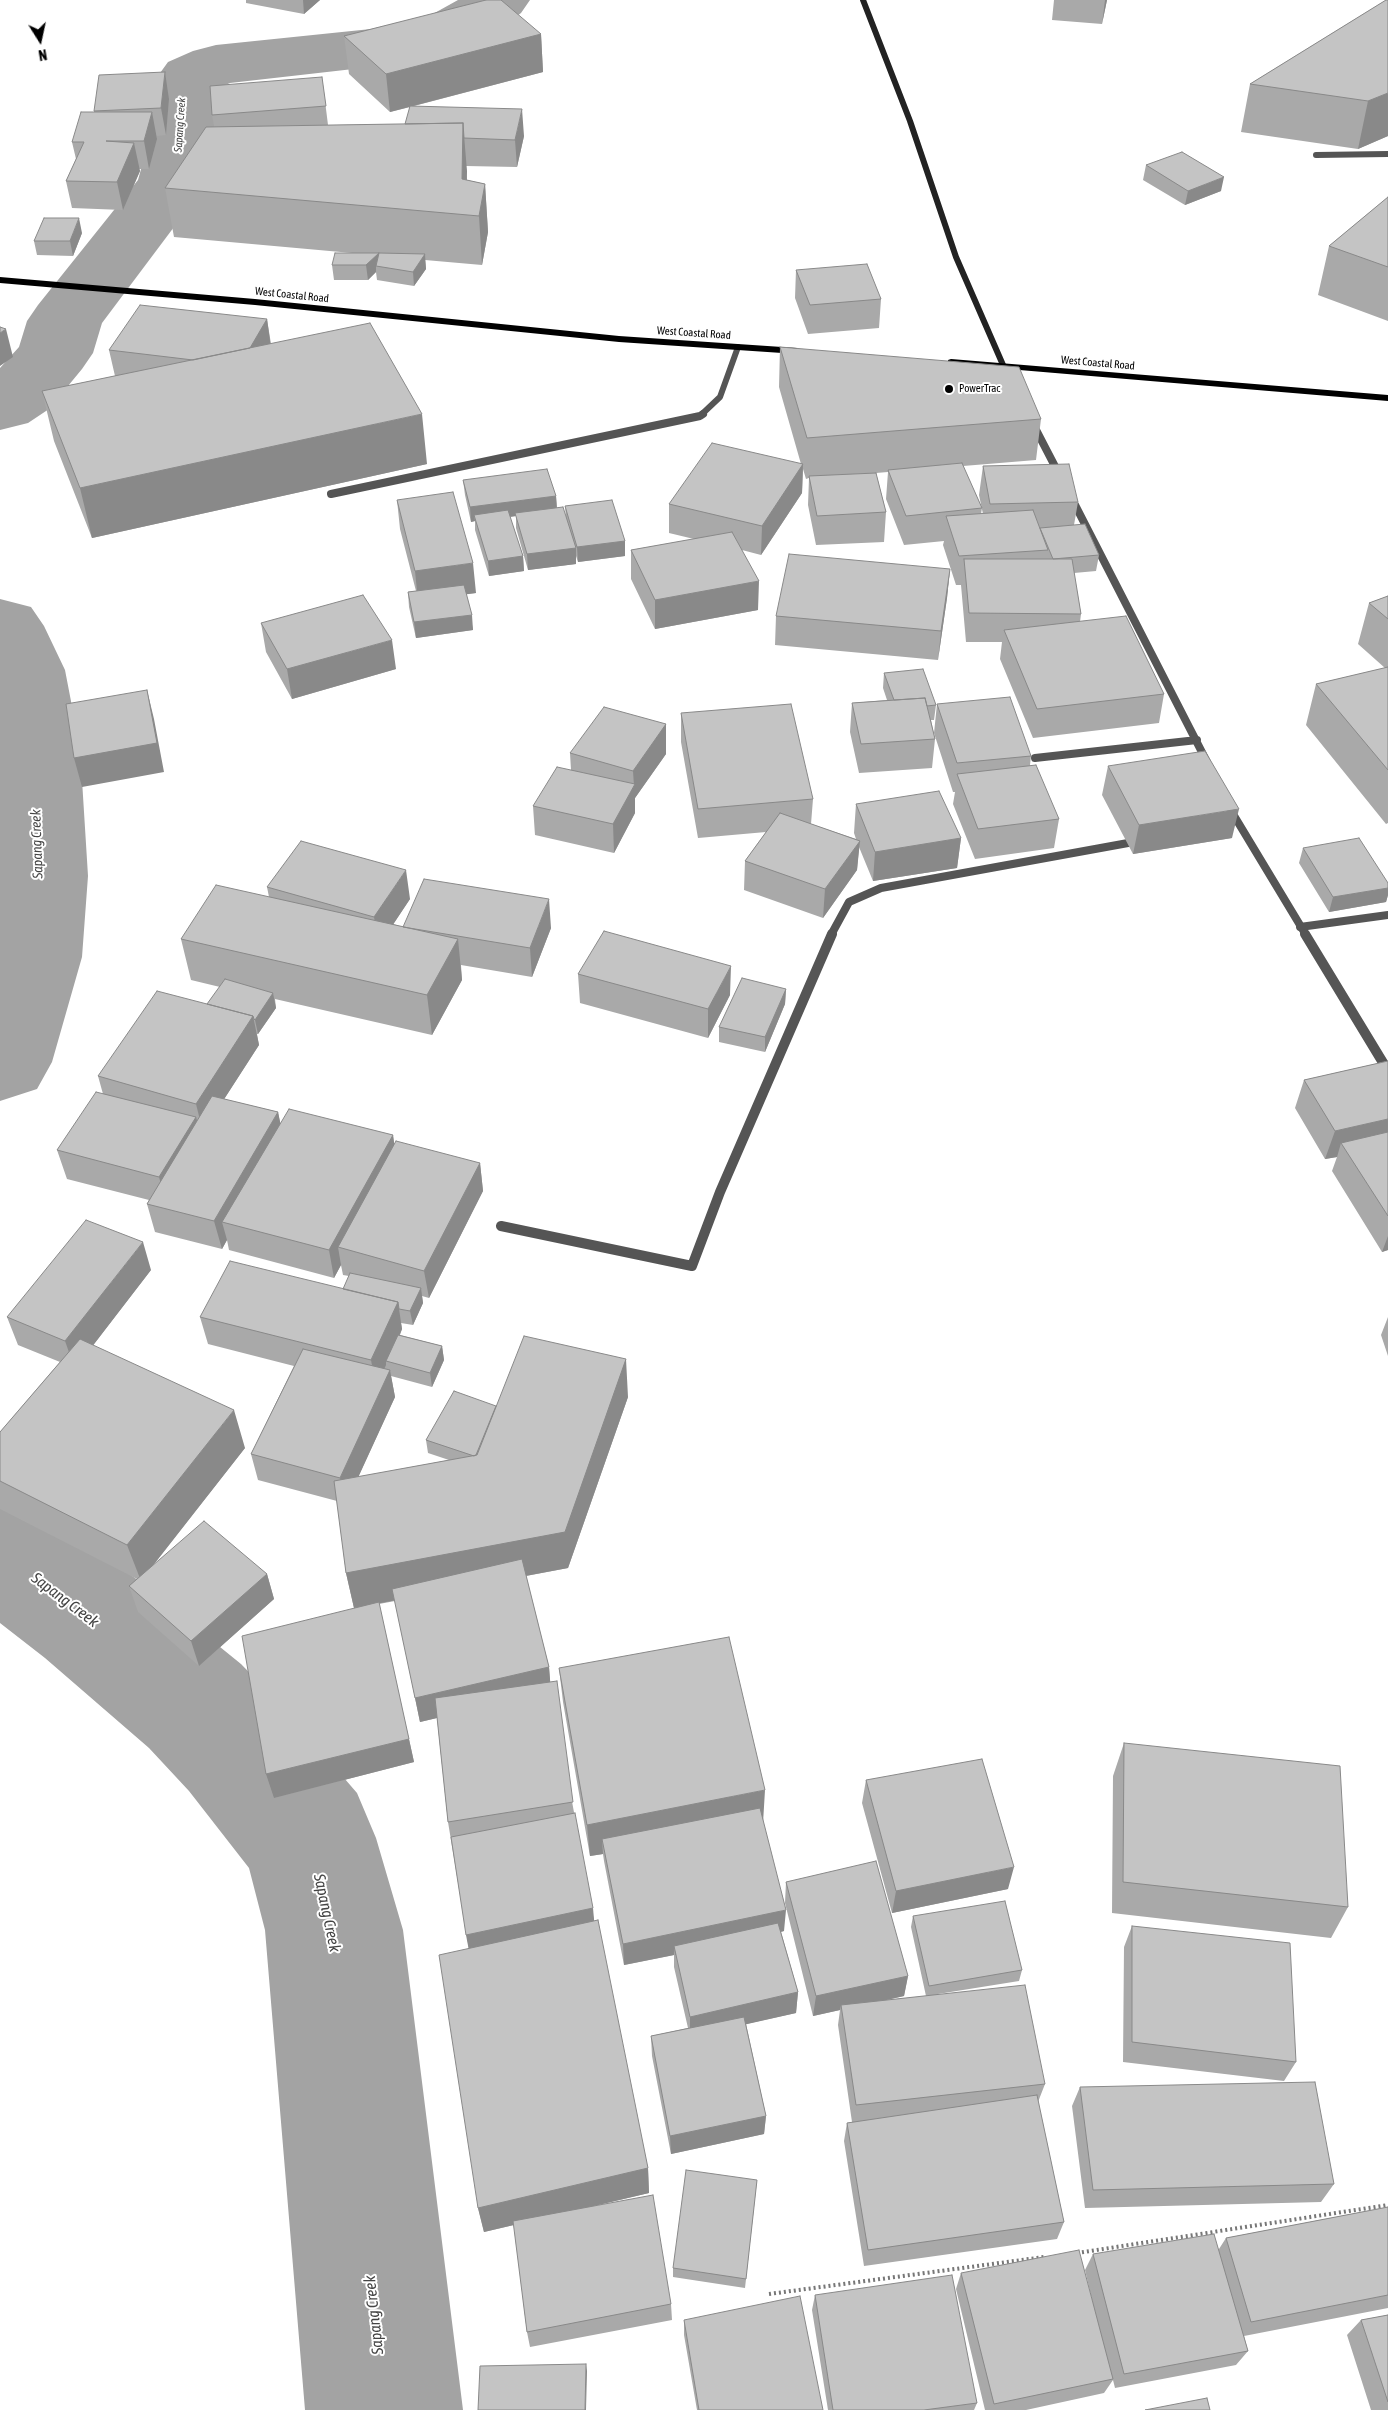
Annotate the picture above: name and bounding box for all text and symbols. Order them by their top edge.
north arrow [15,15,65,65]
text: N [37,46,48,63]
water label: Sapang Creek [172,97,188,153]
street label: West Coastal Road [255,285,329,305]
street label: West Coastal Road [657,324,731,342]
street label: West Coastal Road [1061,353,1135,373]
place label: PowerTrac [959,382,1000,396]
marker: PowerTrac [943,383,955,395]
water label: Sapang Creek [27,809,47,879]
water label: Sapang Creek [28,1568,102,1632]
water label: Sapang Creek [309,1872,345,1954]
water label: Sapang Creek [360,2275,388,2355]

